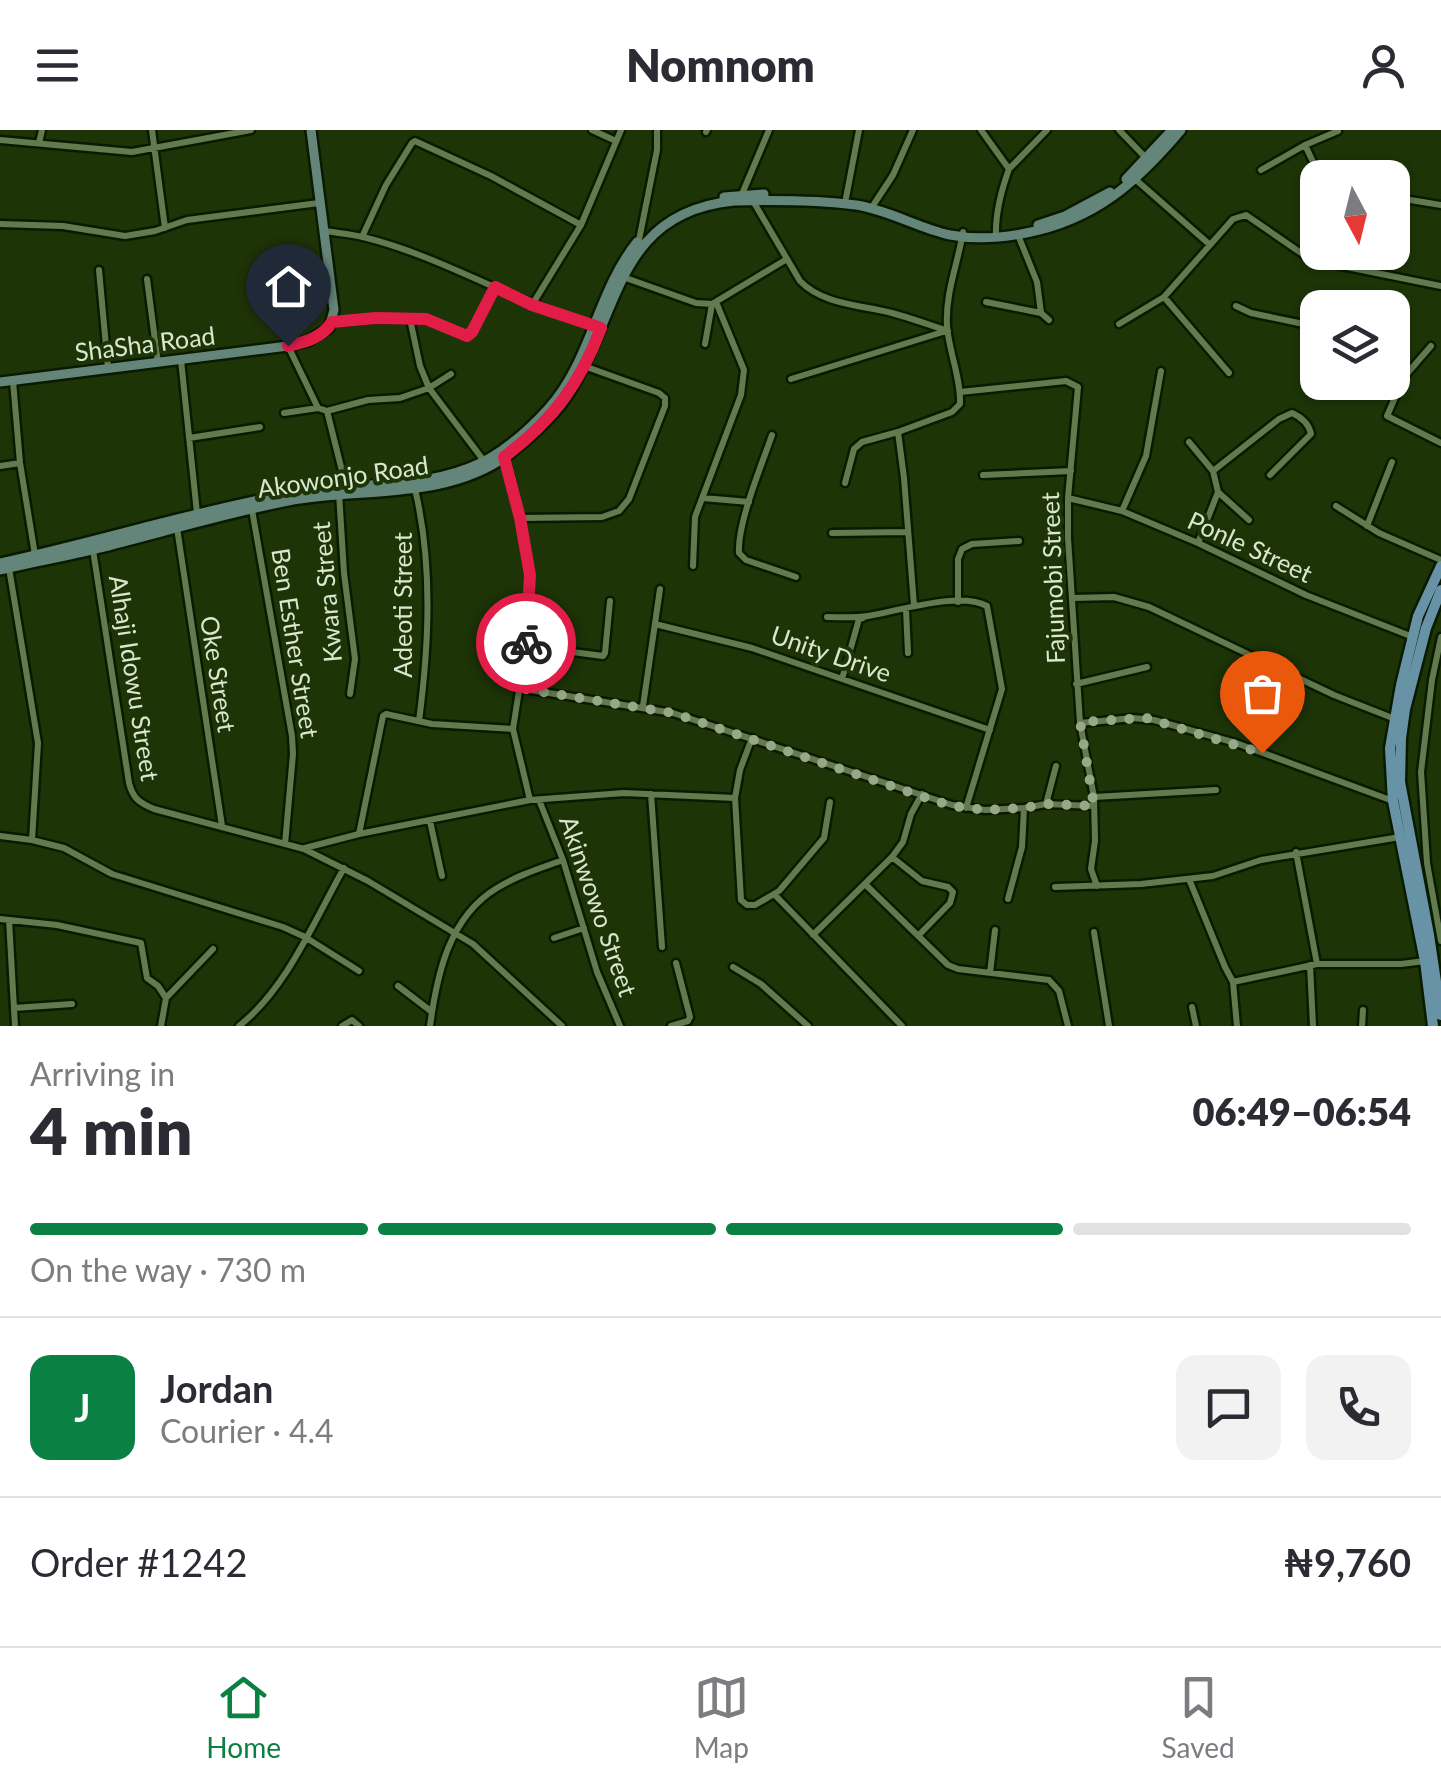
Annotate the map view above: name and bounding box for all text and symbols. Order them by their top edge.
icon: menu [30,38,85,93]
text: Nomnom [626,38,815,92]
icon: person [1356,38,1411,93]
north arrow [1300,160,1410,270]
map controls [1300,160,1410,400]
pin [246,244,331,347]
icon: home [261,259,316,314]
button: layers [1300,290,1410,400]
street label: ShaSha Road [73,320,217,366]
street label: Akowonjo Road [255,449,430,503]
street label: Fajumobi Street [1034,492,1070,664]
street label: Ponle Street [1183,504,1317,588]
street label: Kwara Street [305,520,347,664]
street label: Adeoti Street [387,532,417,678]
street label: Ben Esther Street [266,546,326,740]
street label: Alhaji Idowu Street [104,573,166,783]
courier [476,593,576,693]
street label: Oke Street [195,614,243,734]
icon: bike [499,616,554,671]
street label: Unity Drive [767,618,895,688]
pin [1220,651,1305,754]
icon: bag [1235,666,1290,721]
street label: Akinwowo Street [554,812,644,1000]
text: Arriving in [30,1054,175,1093]
text: 06:49–06:54 [1192,1088,1411,1134]
text: 4 min [30,1091,192,1169]
text: On the way · 730 m [30,1250,306,1289]
button: chat [1176,1355,1281,1460]
button: phone [1306,1355,1411,1460]
text: Jordan [160,1365,273,1411]
text: J [74,1384,91,1430]
text: Courier · 4.4 [160,1411,334,1450]
text: Order #1242 [30,1539,247,1585]
text: ₦9,760 [1284,1539,1411,1585]
tab: Home [206,1670,281,1764]
tab: Map [694,1670,749,1764]
tab: Saved [1162,1670,1235,1764]

